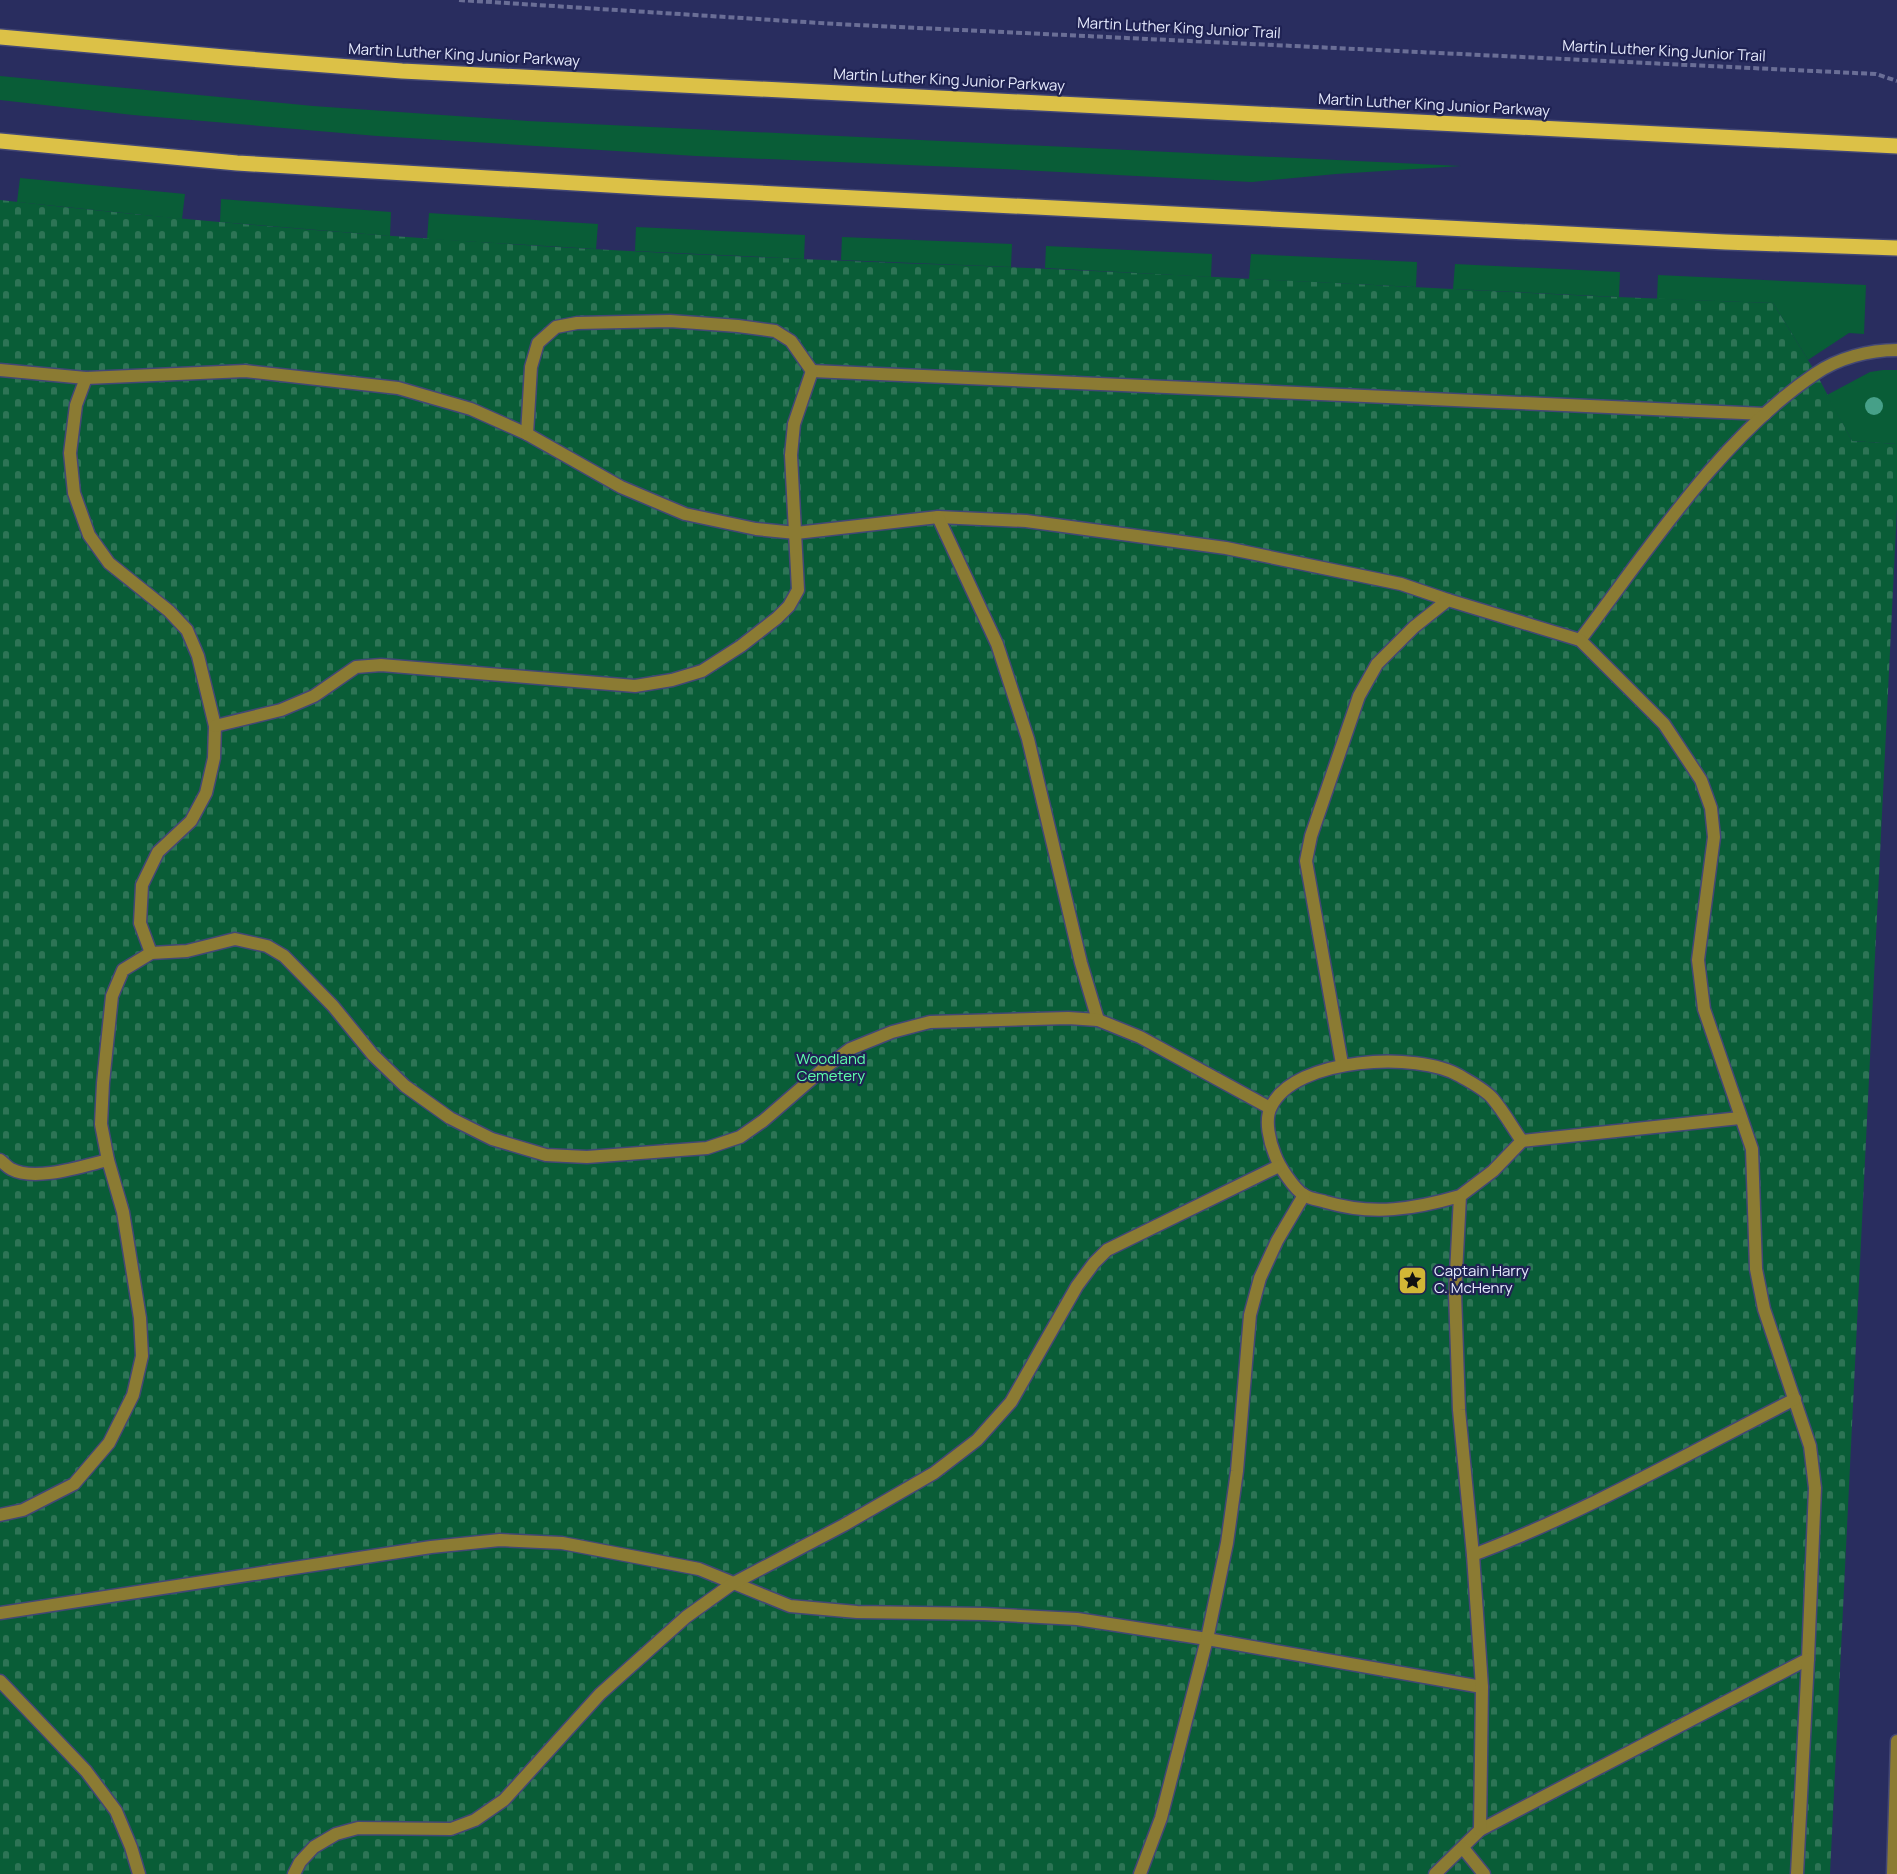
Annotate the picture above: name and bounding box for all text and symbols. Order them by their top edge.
street label: Martin Luther King Junior Trail [1077,12,1281,43]
street label: Martin Luther King Junior Trail [1562,35,1766,66]
street label: Martin Luther King Junior Parkway [348,38,580,71]
street label: Martin Luther King Junior Parkway [833,63,1065,96]
street label: Martin Luther King Junior Parkway [1318,88,1550,121]
park label: Woodland Cemetery [796,1048,866,1086]
place label: Captain Harry C. McHenry [1434,1260,1529,1298]
place icon: Captain Harry C. McHenry [1397,1264,1429,1296]

